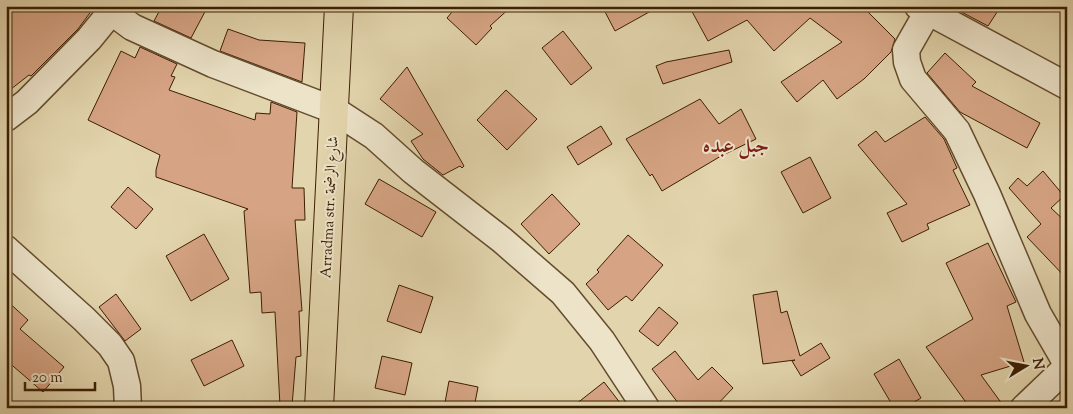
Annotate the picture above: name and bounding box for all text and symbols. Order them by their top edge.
district label: جبل عبده [703,133,769,162]
street label: Arradma str. شارع الرضمة [316,135,346,279]
north arrow [1000,342,1050,392]
text: N [1026,357,1048,371]
scale bar [25,359,95,391]
text: 20 m [32,368,63,389]

